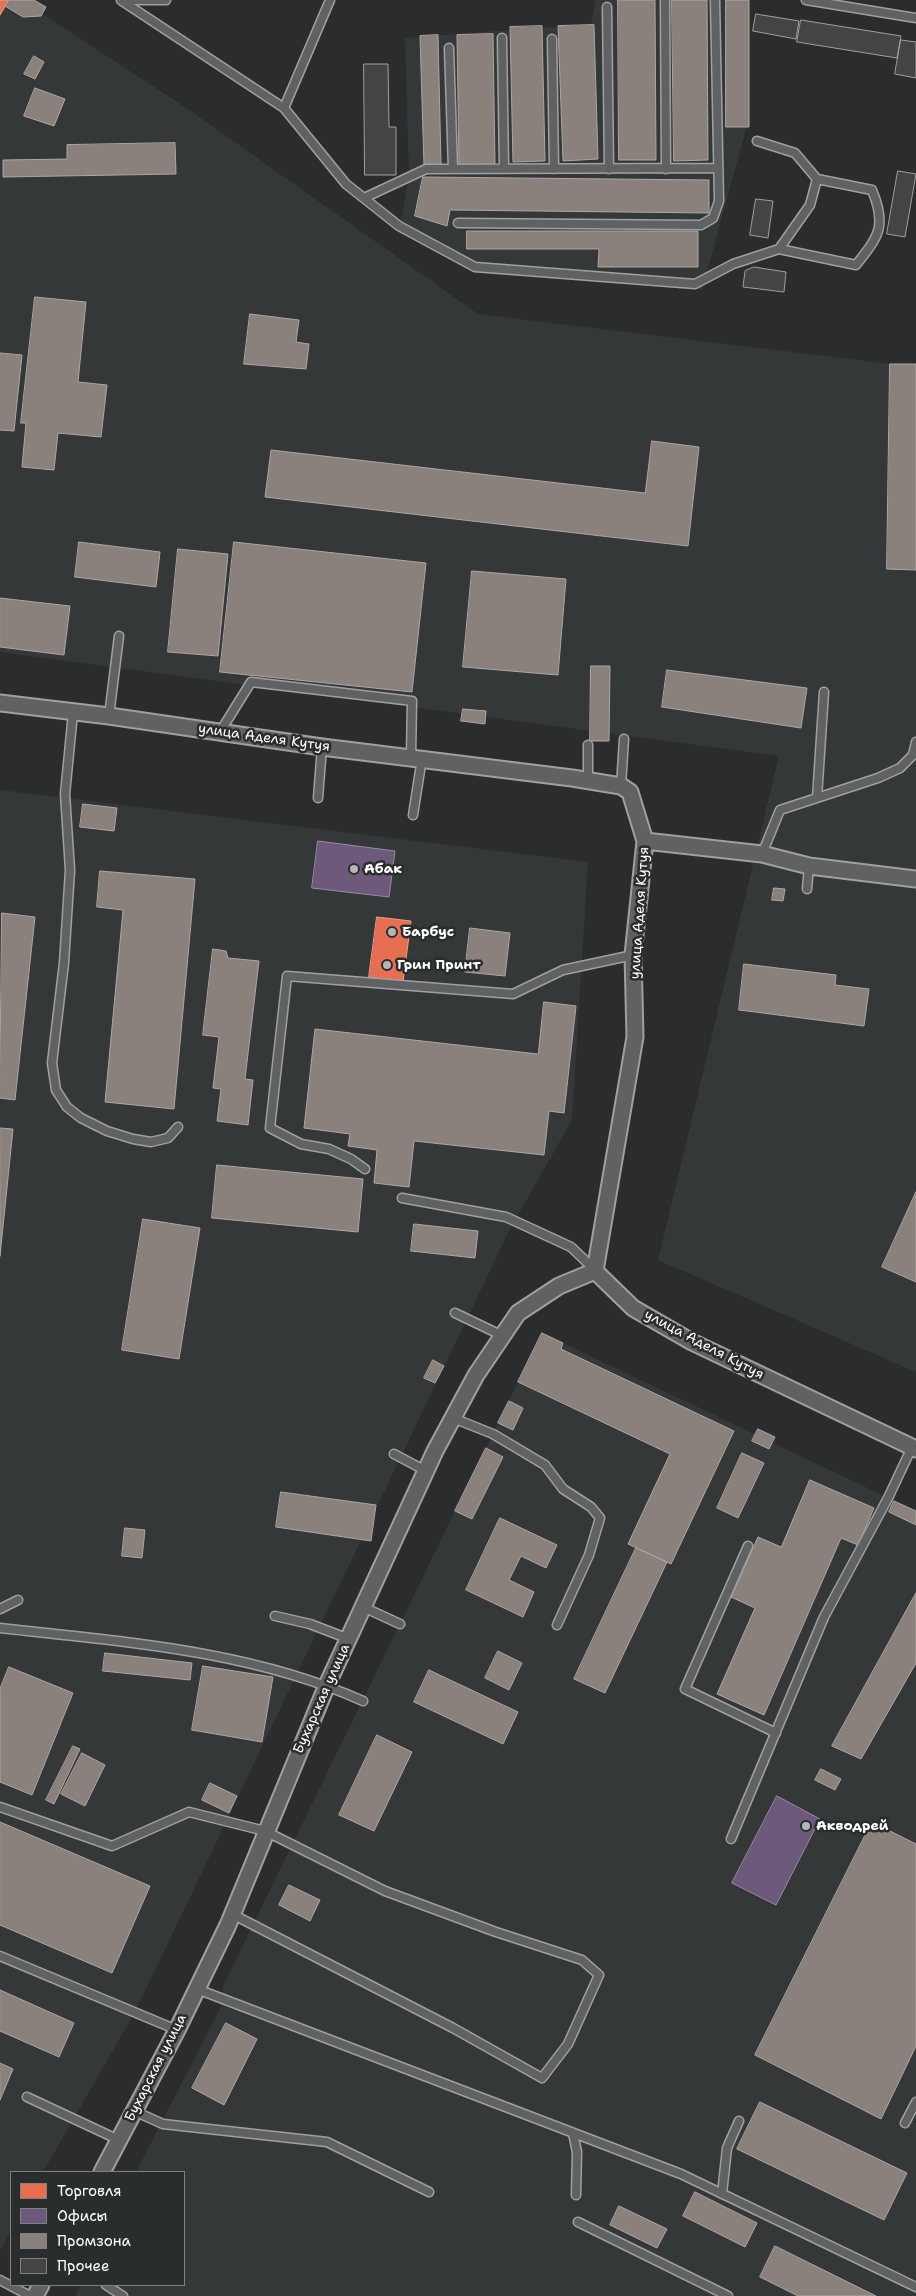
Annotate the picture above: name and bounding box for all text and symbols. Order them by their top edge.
street label: улица Аделя Кутуя [197,720,331,756]
street label: улица Аделя Кутуя [627,846,653,980]
place label: Абак [364,861,402,877]
marker: Абак [348,863,360,875]
place label: Барбус [402,924,454,940]
marker: Барбус [386,926,398,938]
place label: Грин Принт [397,957,481,973]
marker: Грин Принт [381,959,393,971]
street label: улица Аделя Кутуя [641,1306,767,1384]
street label: Бухарская улица [290,1641,354,1757]
place label: Акводрей [816,1818,889,1834]
marker: Акводрей [800,1820,812,1832]
street label: Бухарская улица [122,2011,190,2125]
legend [10,2171,185,2286]
text: Торговля [57,2181,122,2201]
text: Офисы [57,2206,107,2226]
text: Промзона [57,2231,131,2251]
text: Прочее [57,2256,109,2276]

